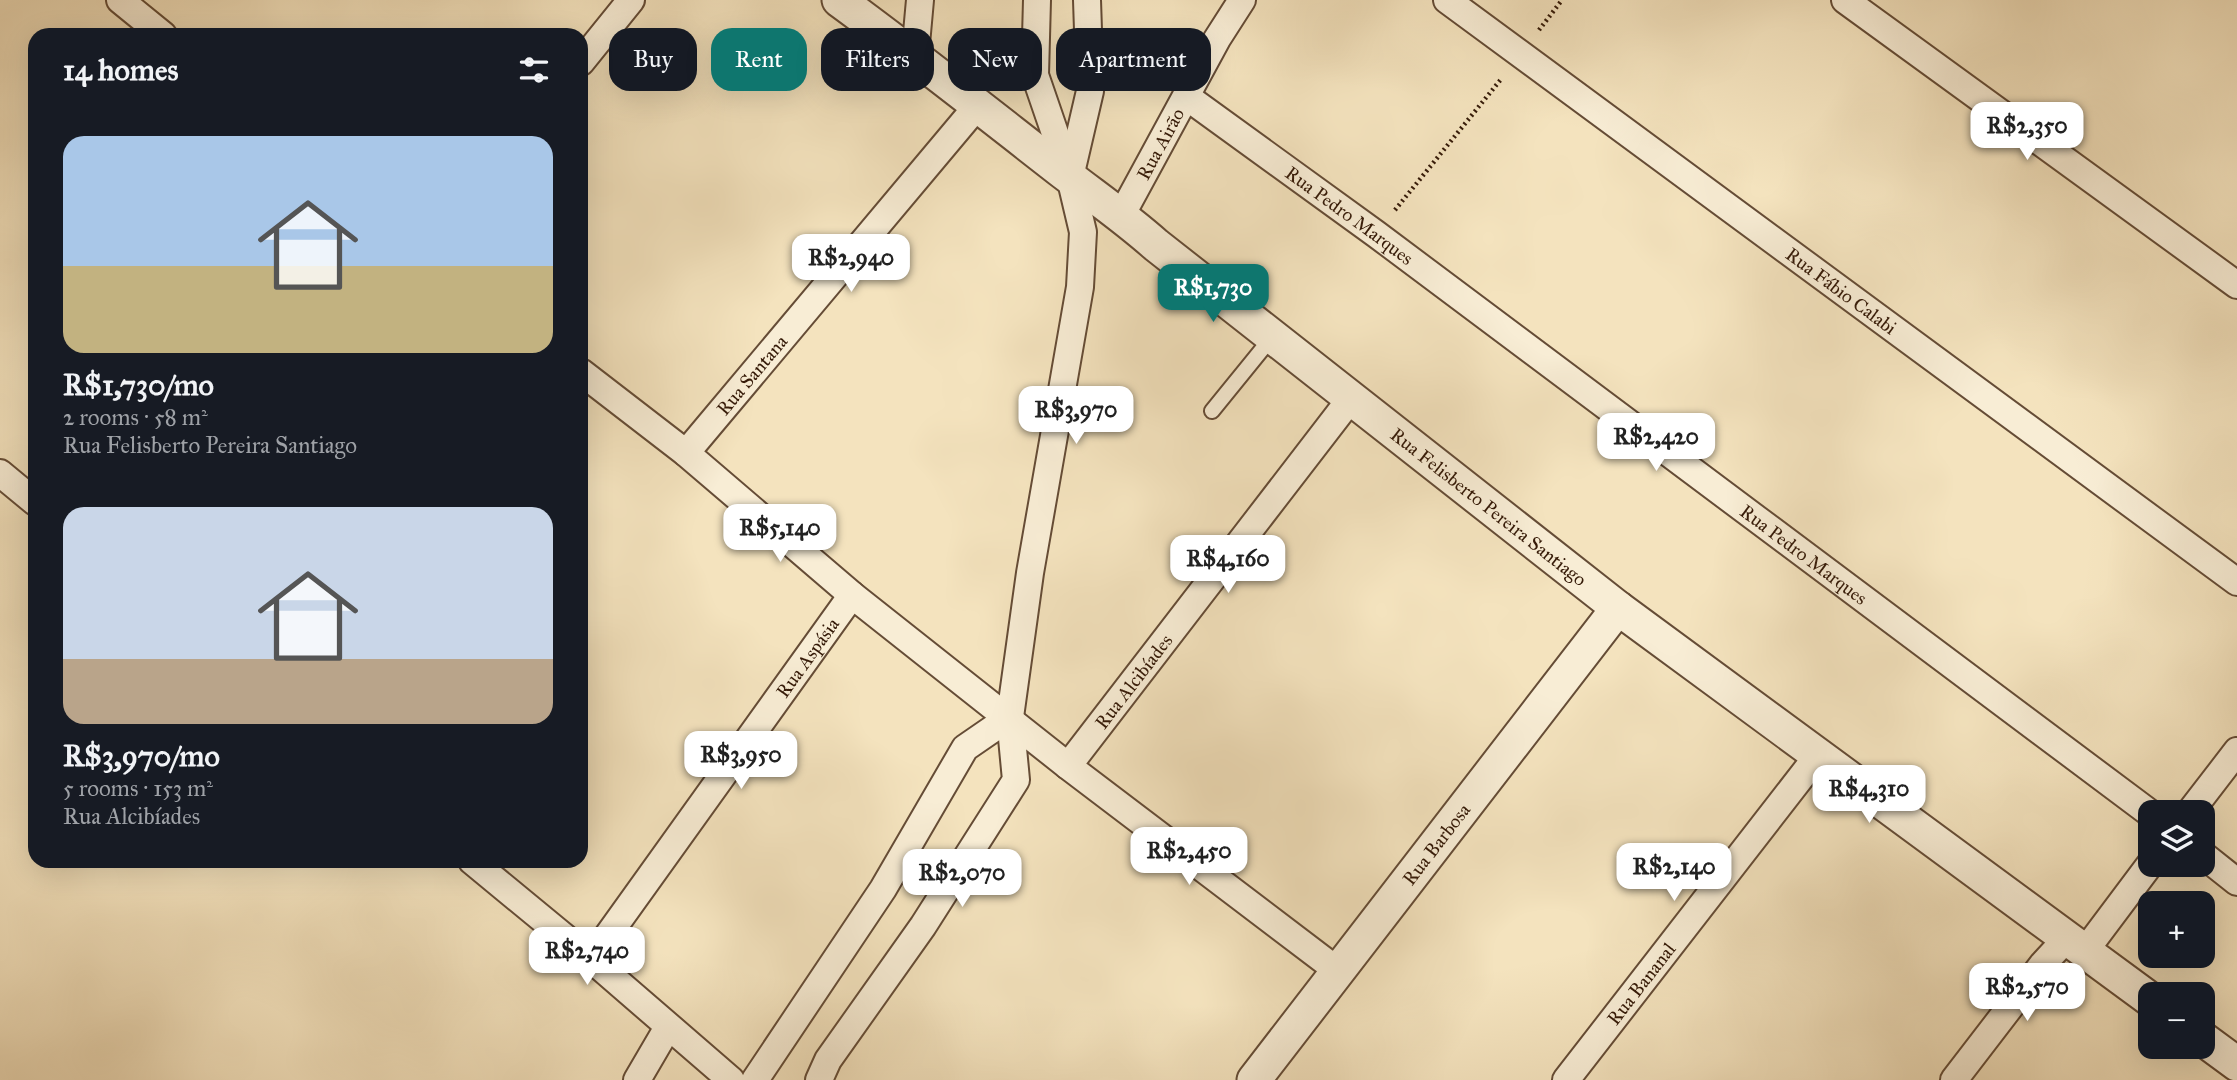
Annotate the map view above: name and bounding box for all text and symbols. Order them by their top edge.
chip: Buy [609,28,697,91]
chip: Rent [711,28,807,91]
chip: Filters [821,28,934,91]
chip: New [948,28,1042,91]
chip: Apartment [1056,28,1211,91]
icon: filters [515,51,553,89]
text: 14 homes [63,52,178,88]
pin: R$2,350 [1962,102,2092,162]
street label: Rua Airão [1131,104,1189,184]
text: R$2,350 [1986,111,2068,139]
street label: Rua Pedro Marques [1281,161,1418,270]
icon: home [245,182,371,308]
pin: R$2,940 [786,234,916,294]
street label: Rua Fábio Calabi [1781,242,1902,339]
text: R$2,940 [808,243,894,271]
pin: R$1,730 [1148,264,1278,324]
text: R$1,730 [1174,273,1252,301]
street label: Rua Santana [711,329,792,420]
text: R$1,730/mo [63,367,214,403]
pin: R$3,970 [1011,386,1141,446]
text: R$3,970 [1034,395,1118,423]
text: 2 rooms · 58 m² [63,403,208,431]
pin: R$2,420 [1591,414,1721,473]
street label: Rua Felisberto Pereira Santiago [1386,422,1592,591]
text: R$2,420 [1613,422,1699,450]
text: Rua Felisberto Pereira Santiago [63,431,357,459]
street label: Rua Pedro Marques [1736,499,1872,609]
pin: R$5,140 [715,504,845,564]
text: R$5,140 [739,513,821,541]
pin: R$4,160 [1163,536,1293,595]
text: R$4,160 [1186,544,1270,572]
icon: home [245,553,371,679]
street label: Rua Aspásia [771,612,844,702]
street label: Rua Alcibíades [1090,629,1177,733]
pin: R$3,950 [676,732,806,791]
text: R$3,970/mo [63,738,220,774]
text: R$3,950 [700,740,782,768]
pin: R$4,310 [1804,766,1934,825]
text: 5 rooms · 153 m² [63,774,213,802]
text: R$4,310 [1829,774,1909,802]
street label: Rua Barbosa [1397,798,1475,889]
map controls [2138,800,2215,1059]
button: layers [2138,800,2215,877]
text: Rua Alcibíades [63,802,200,830]
pin: R$2,450 [1124,828,1254,887]
text: R$2,450 [1146,836,1232,864]
pin: R$2,140 [1609,844,1739,903]
pin: R$2,070 [897,850,1027,909]
text: R$2,140 [1632,852,1716,880]
text: R$2,070 [919,858,1005,886]
button: + [2138,891,2215,968]
pin: R$2,740 [522,928,652,987]
text: R$2,740 [545,936,629,964]
street label: Rua Bananal [1602,937,1680,1029]
pin: R$2,570 [1962,964,2092,1023]
text: R$2,570 [1985,972,2069,1000]
button: − [2138,982,2215,1059]

